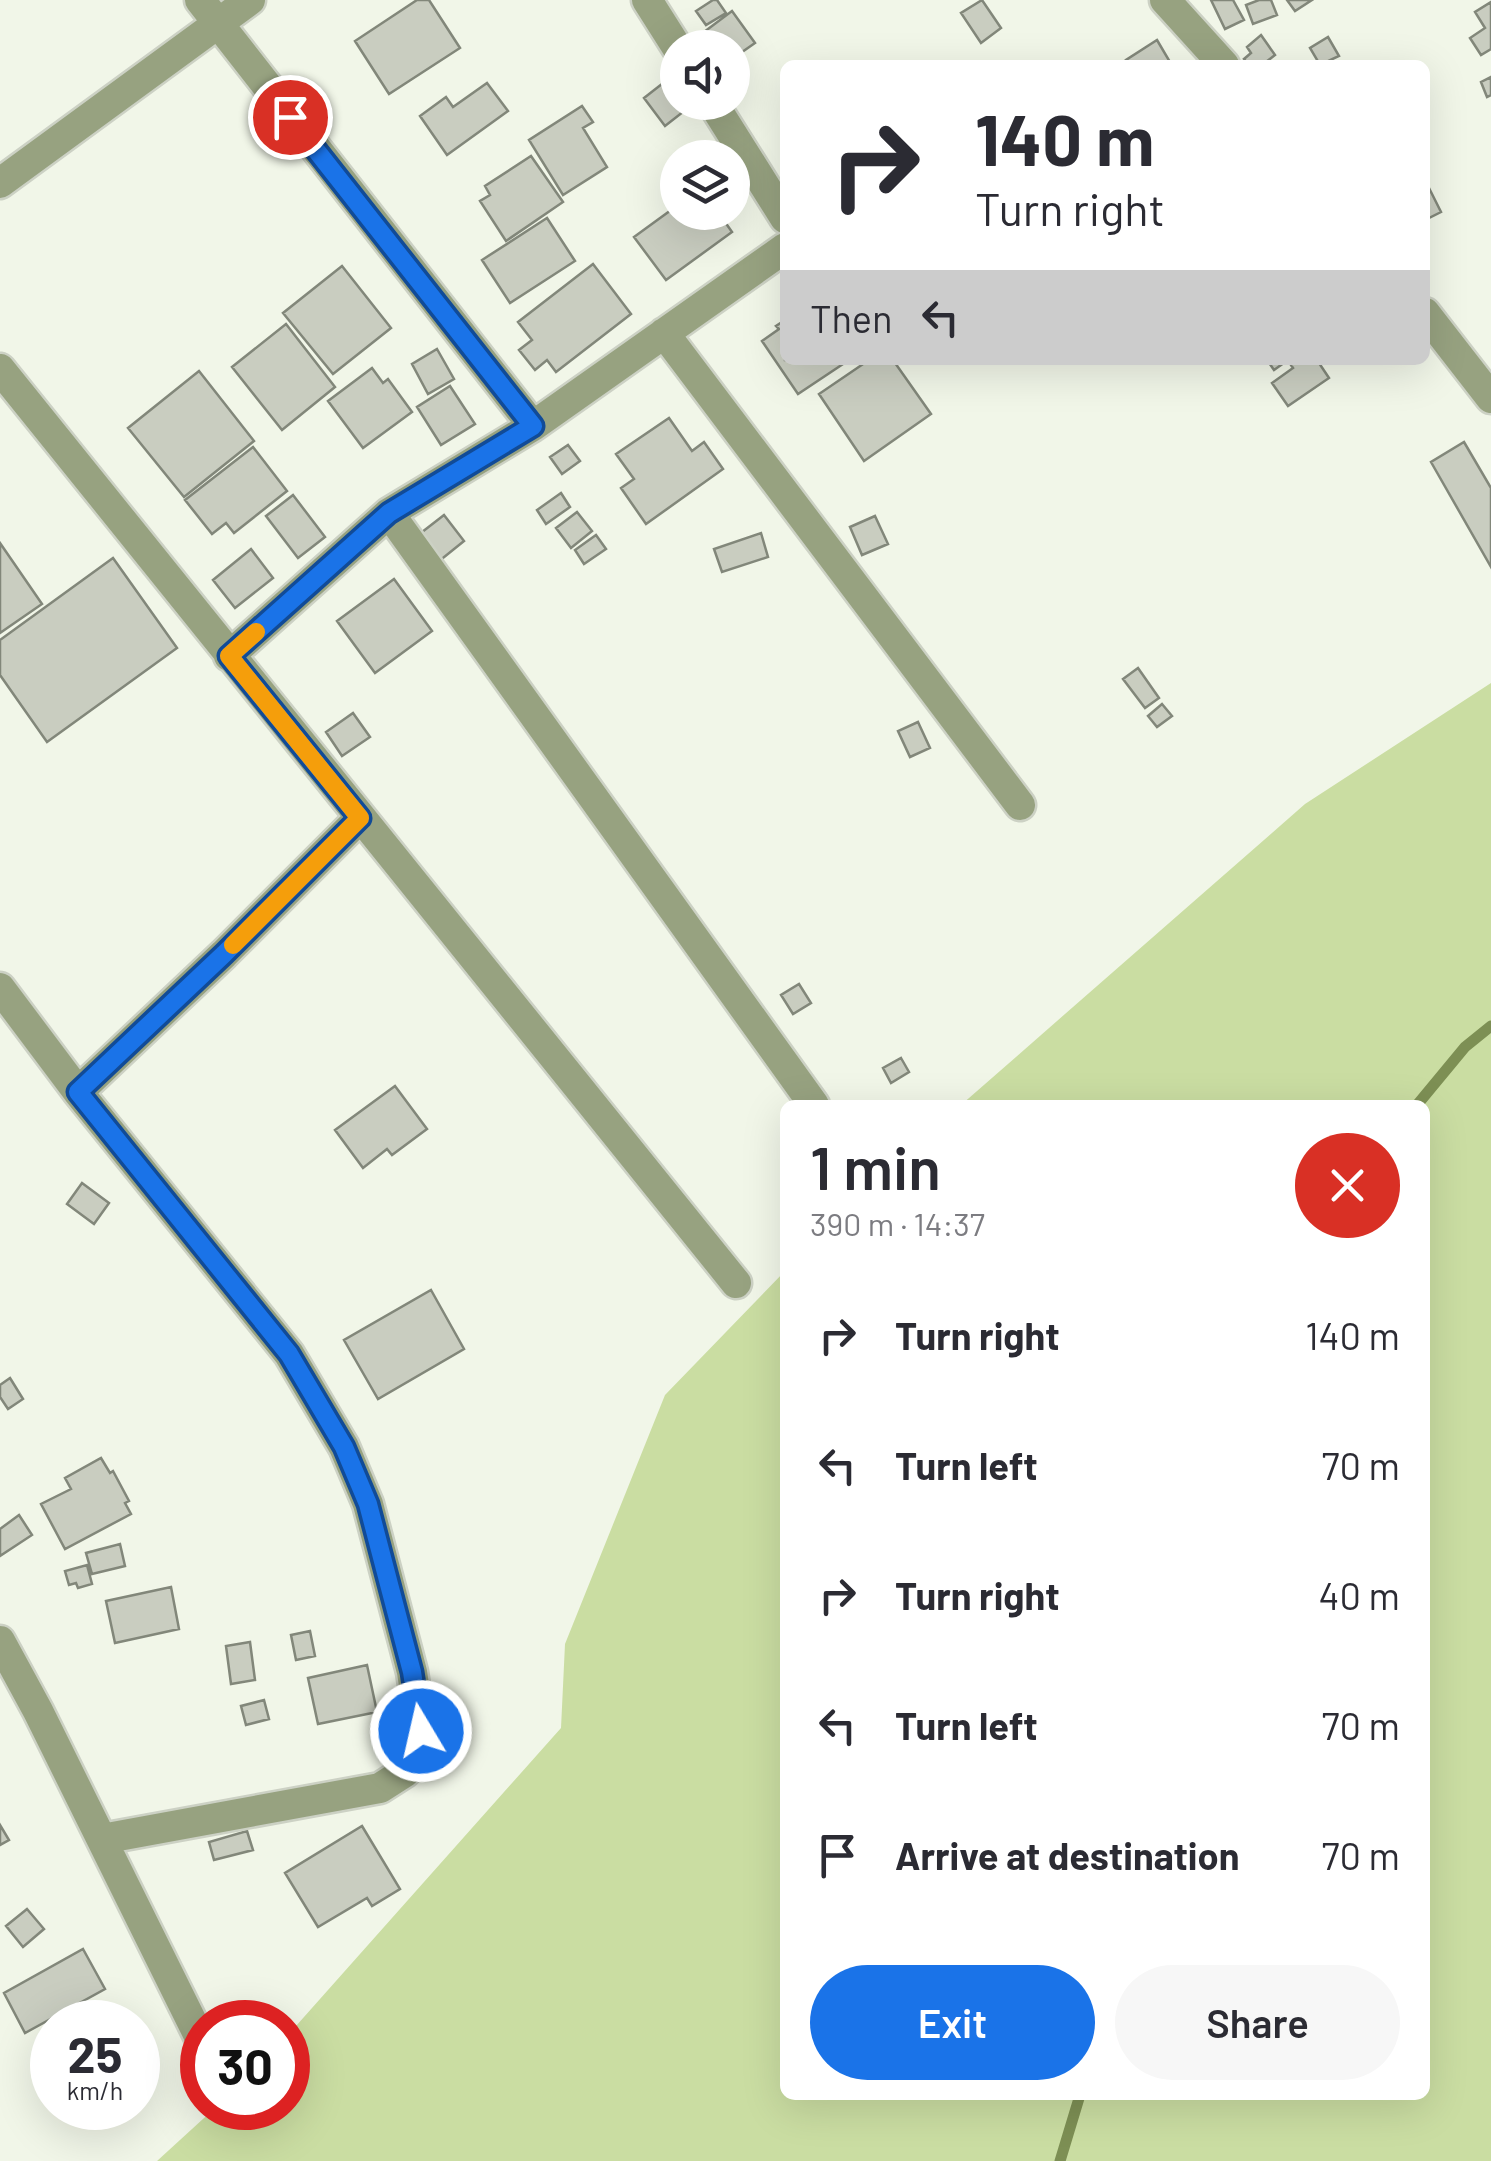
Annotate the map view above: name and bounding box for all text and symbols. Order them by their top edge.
map controls [660,30,750,230]
button: sound [660,30,750,120]
pin [248,75,333,160]
icon: arrive [263,90,318,145]
text: 140 m [975,96,1154,180]
icon: right [810,100,940,230]
button: layers [660,140,750,230]
text: Turn right [975,181,1165,235]
icon: left [913,290,968,345]
text: Then [810,295,893,341]
text: 1 min [810,1130,941,1202]
button: close [1295,1133,1400,1238]
text: 390 m · 14:37 [810,1204,985,1242]
icon: right [810,1308,865,1363]
text: Turn right [895,1312,1060,1358]
text: 140 m [1305,1312,1400,1358]
icon: left [810,1438,865,1493]
text: Turn left [895,1442,1038,1488]
text: 70 m [1322,1442,1400,1488]
icon: right [810,1568,865,1623]
text: Turn right [895,1572,1060,1618]
text: 40 m [1319,1572,1400,1618]
position arrow [369,1679,473,1783]
icon: left [810,1698,865,1753]
text: Turn left [895,1702,1038,1748]
text: 70 m [1322,1702,1400,1748]
icon: arrive [810,1828,865,1883]
text: Arrive at destination [895,1832,1240,1878]
text: 70 m [1322,1832,1400,1878]
button: Exit [810,1965,1095,2080]
button: Share [1115,1965,1400,2080]
speed limit sign: 30 [180,2000,310,2130]
text: 25 [68,2023,122,2083]
text: km/h [67,2075,123,2105]

